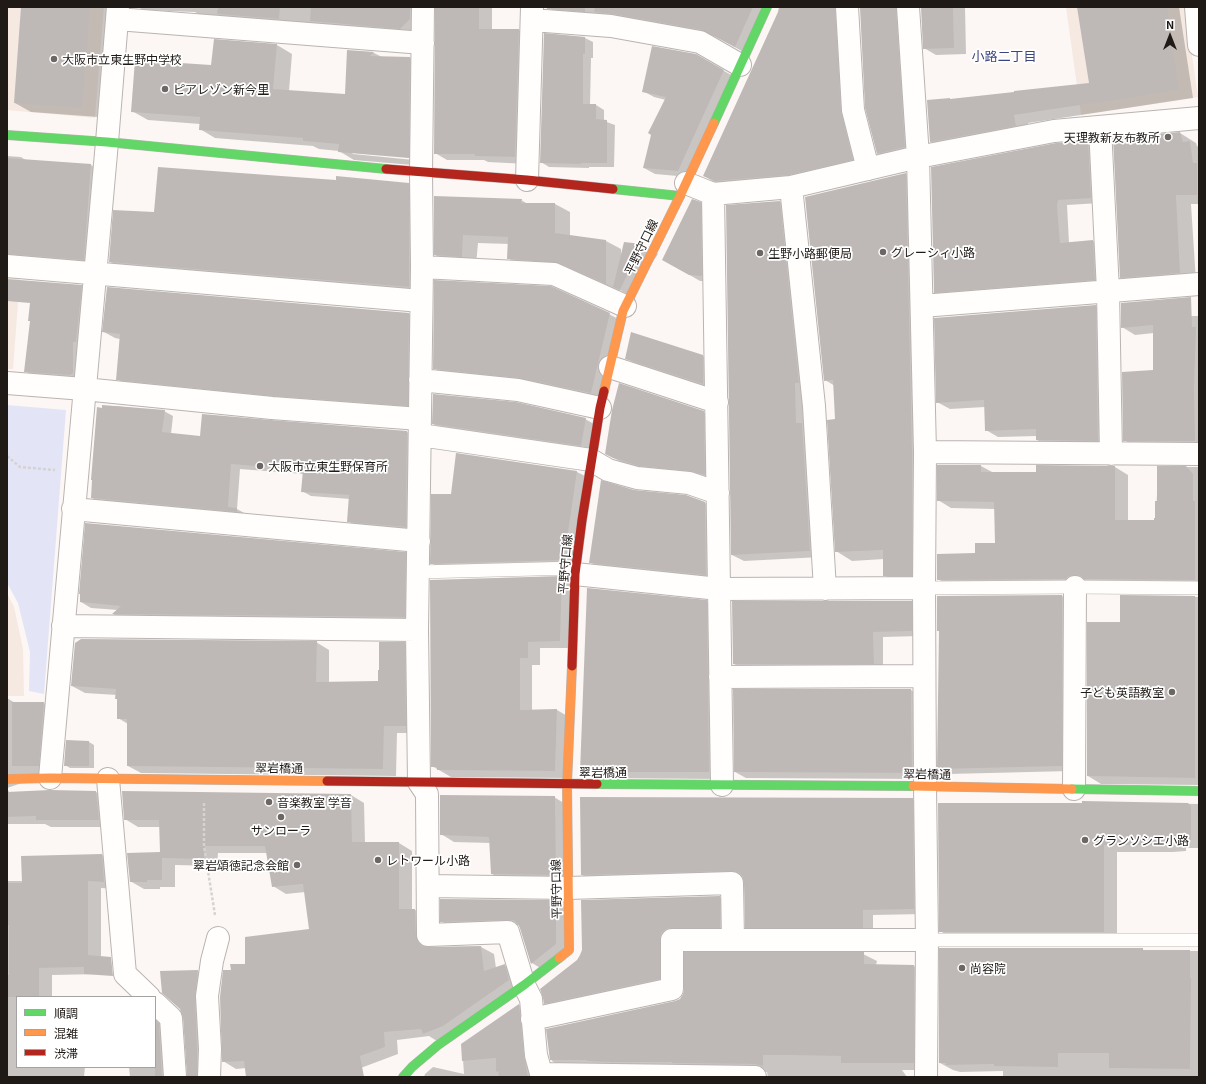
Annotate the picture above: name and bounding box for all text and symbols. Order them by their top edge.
north arrow [1150,16,1190,56]
text: N [1166,16,1174,32]
district label: 小路二丁目 [972,48,1036,64]
place label: 大阪市立東生野中学校 [62,52,182,66]
marker: 大阪市立東生野中学校 [49,54,59,64]
place label: ピアレゾン新今里 [173,82,269,96]
marker: ピアレゾン新今里 [160,84,170,94]
place label: 天理教新友布教所 [1064,130,1160,144]
marker: 天理教新友布教所 [1163,132,1173,142]
street label: 平野守口線 [621,217,661,277]
place label: グレーシィ小路 [891,245,975,259]
place label: 生野小路郵便局 [768,246,852,260]
marker: グレーシィ小路 [878,247,888,257]
marker: 生野小路郵便局 [755,248,765,258]
place label: 大阪市立東生野保育所 [268,459,388,473]
marker: 大阪市立東生野保育所 [255,461,265,471]
street label: 平野守口線 [555,533,575,595]
place label: 子ども英語教室 [1080,685,1164,699]
marker: 子ども英語教室 [1167,687,1177,697]
street label: 翠岩橋通 [255,760,303,776]
street label: 翠岩橋通 [579,765,627,779]
street label: 翠岩橋通 [903,766,951,782]
place label: 音楽教室 学音 [277,795,352,809]
marker: 音楽教室 学音 [264,797,274,807]
marker: サンローラ [276,812,286,822]
place label: サンローラ [251,823,311,837]
place label: グランソシエ小路 [1093,833,1189,847]
marker: グランソシエ小路 [1080,835,1090,845]
place label: レトワール小路 [386,853,470,867]
marker: レトワール小路 [373,855,383,865]
place label: 翠岩頌徳記念会館 [193,858,289,872]
street label: 平野守口線 [548,859,564,919]
marker: 翠岩頌徳記念会館 [292,860,302,870]
place label: 尚容院 [970,961,1006,975]
marker: 尚容院 [957,963,967,973]
legend [16,996,156,1068]
text: 順調 [54,1004,78,1021]
text: 混雑 [54,1024,78,1041]
text: 渋滞 [54,1044,78,1061]

